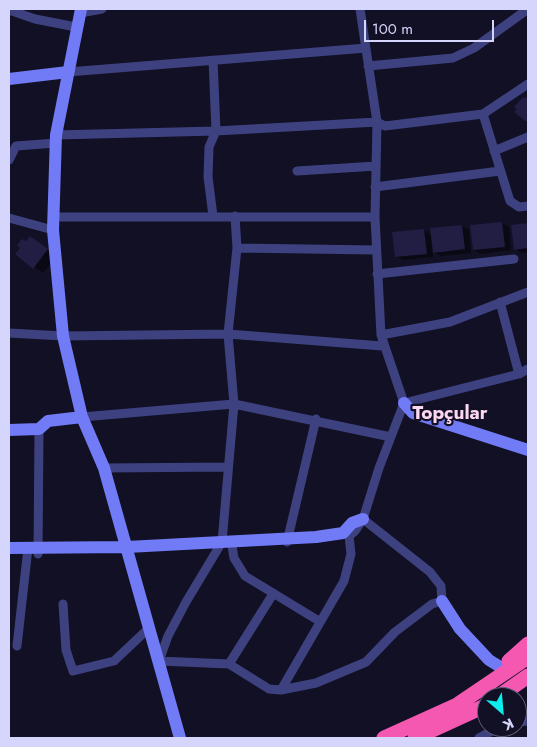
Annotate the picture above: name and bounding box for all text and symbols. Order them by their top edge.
scale bar [367,10,497,42]
text: 100 m [372,18,413,40]
district label: Topçular [412,403,488,425]
north arrow [477,687,527,737]
text: K [499,713,517,736]

